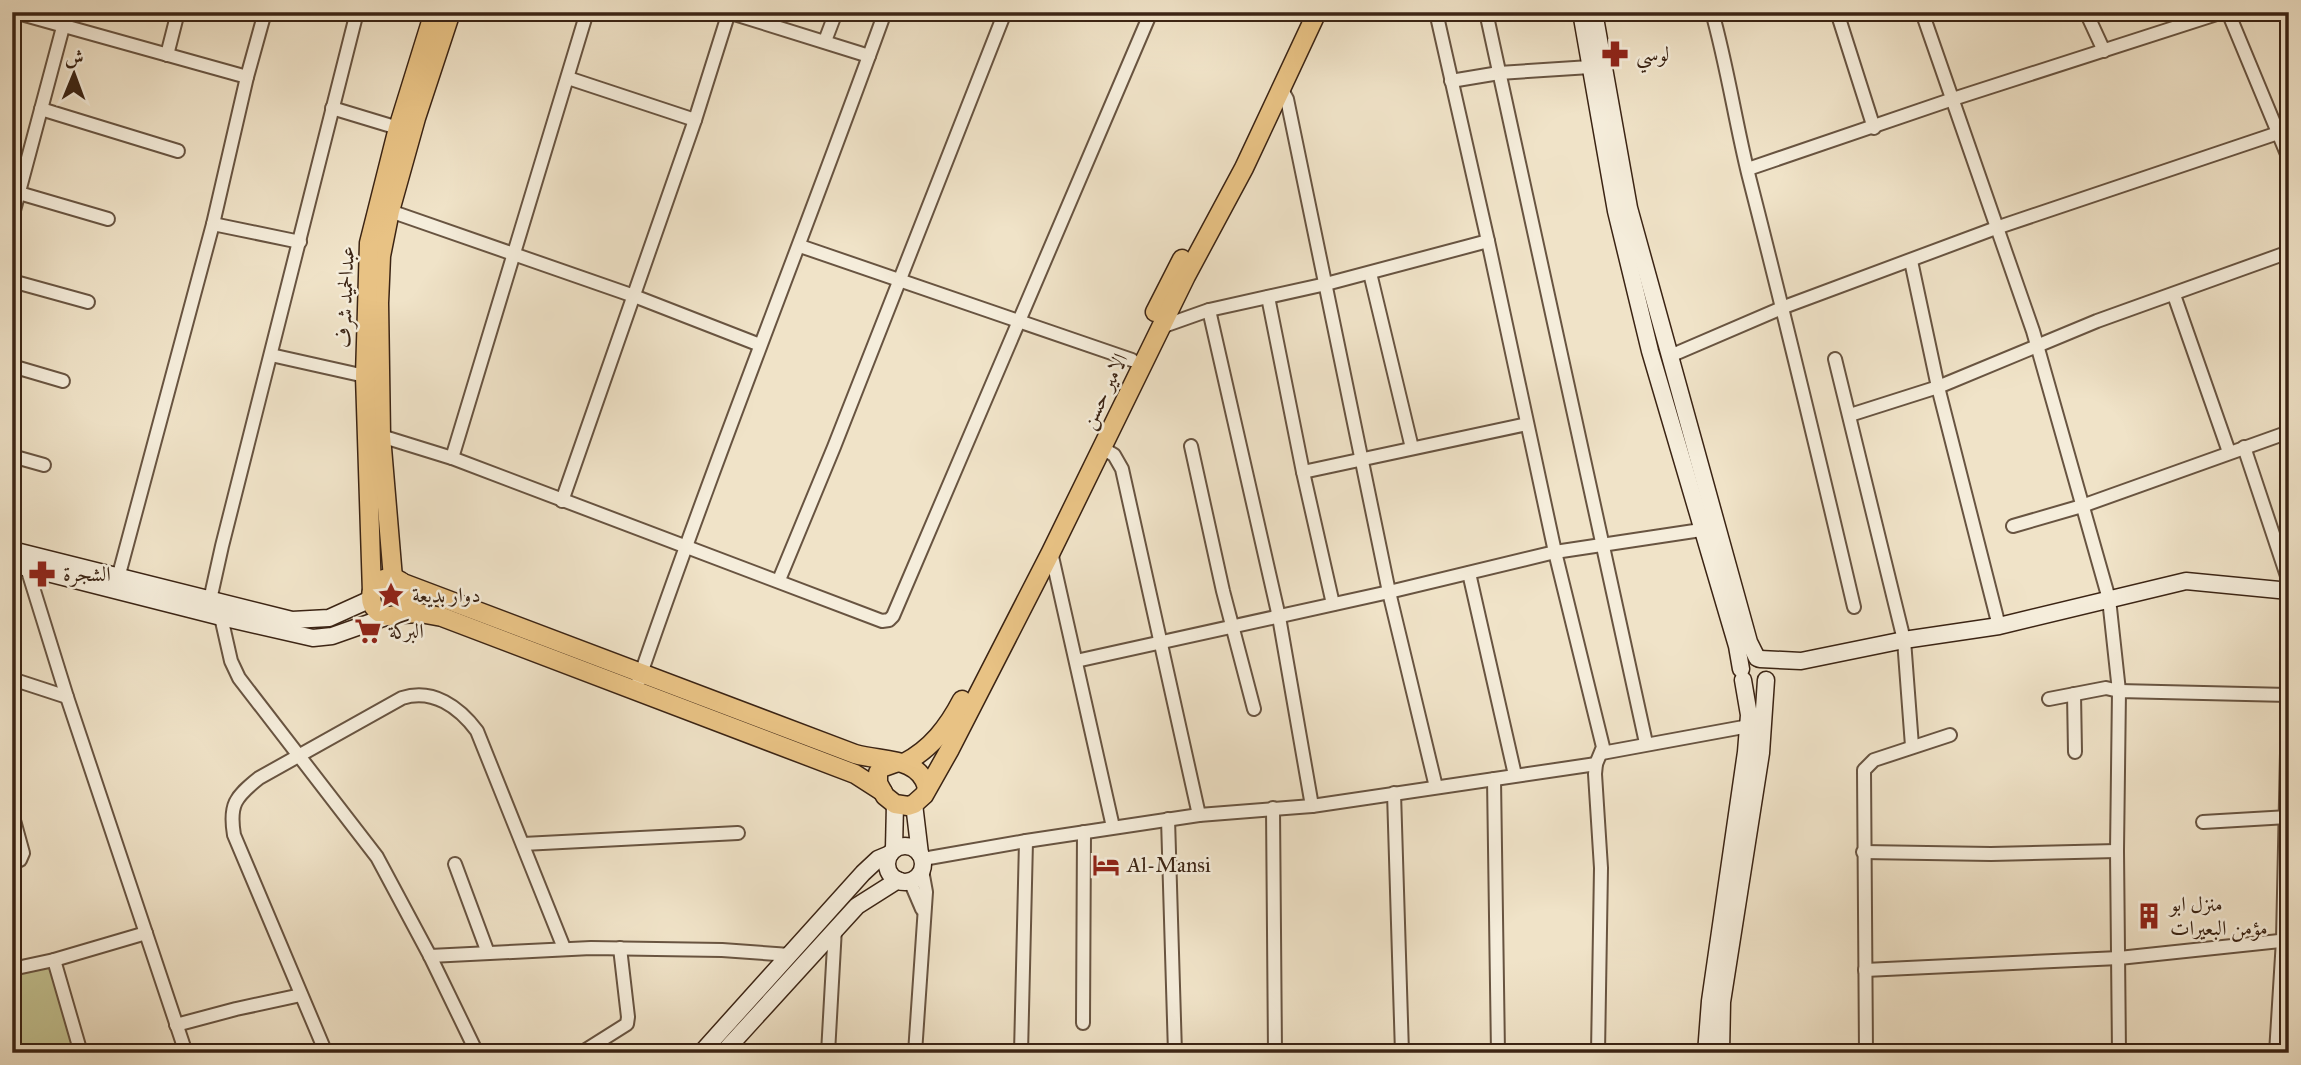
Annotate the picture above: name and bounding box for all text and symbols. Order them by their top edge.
north arrow [38,38,108,108]
pharmacy icon: لوسي [1600,39,1630,69]
place label: لوسي [1636,41,1669,74]
text: ش [65,46,84,69]
street label: عبدالحميد شرف [330,245,361,349]
street label: الامير حسن [1075,349,1134,433]
pharmacy icon: الشجرة [27,559,57,589]
place label: الشجرة [63,561,111,587]
place icon: دوار بديعة [376,580,406,610]
place label: دوار بديعة [412,582,481,608]
supermarket icon: البركة [353,616,383,646]
place label: البركة [388,618,424,644]
hotel icon: Al-Mansi [1091,850,1121,880]
place label: Al-Mansi [1126,852,1211,878]
place label: منزل ابو مؤمن البعيرات [2168,891,2268,942]
building icon: منزل ابو مؤمن البعيرات [2134,901,2164,931]

